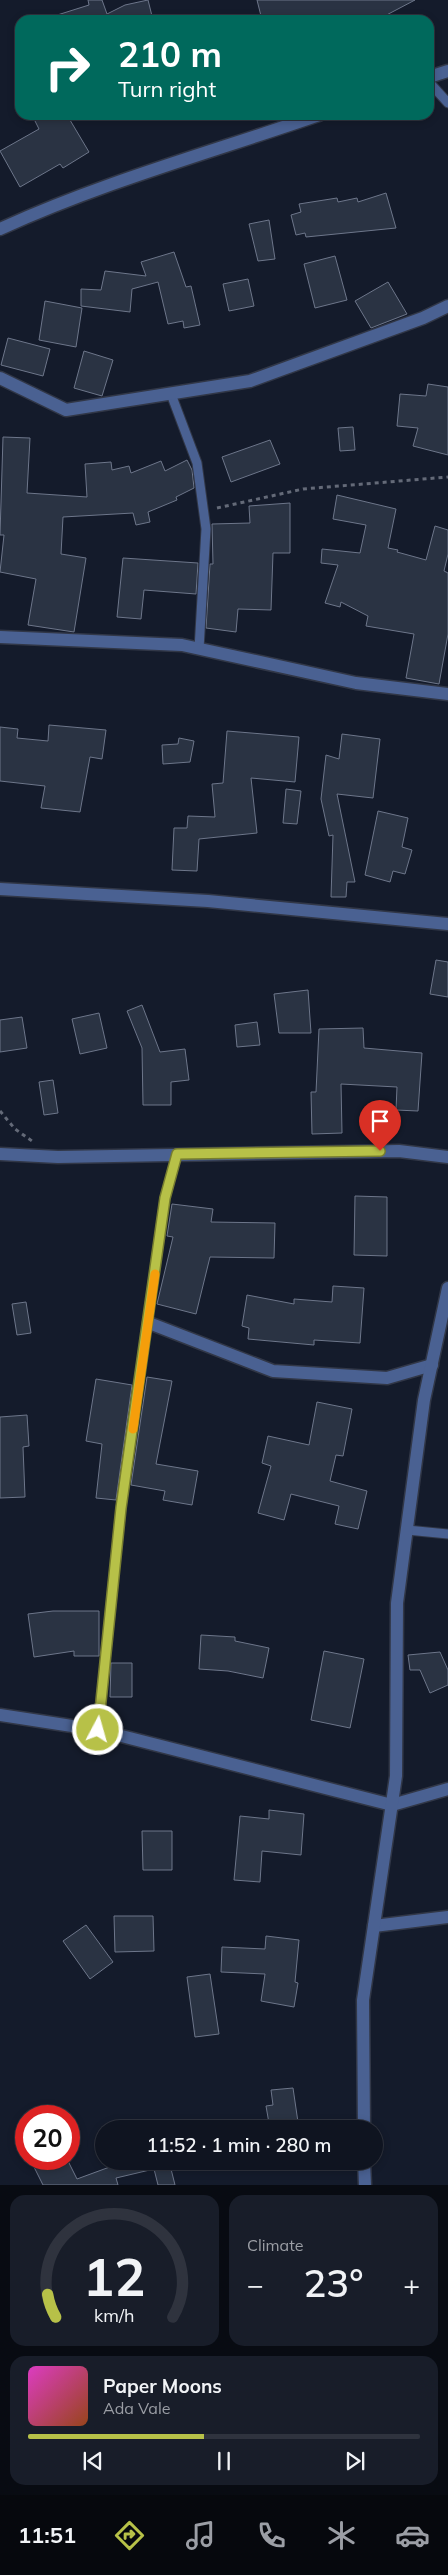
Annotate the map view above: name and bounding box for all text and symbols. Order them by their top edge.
text: 210 m [118,32,222,76]
icon: right [35,35,100,100]
text: Turn right [118,75,216,103]
pin [359,1100,401,1151]
icon: arrive [366,1107,394,1135]
position arrow [71,1703,123,1755]
speed limit sign: 20 [15,2105,80,2170]
text: 11:52 · 1 min · 280 m [146,2133,332,2157]
text: Climate [247,2235,303,2255]
text: 12 [83,2244,146,2309]
text: 23° [304,2259,363,2307]
text: − [247,2267,264,2302]
text: + [403,2267,420,2302]
text: km/h [94,2304,135,2326]
text: Paper Moons [103,2374,222,2398]
text: Ada Vale [103,2398,170,2418]
icon: previous [79,2447,107,2475]
icon: pause [210,2447,238,2475]
icon: next [341,2447,369,2475]
icon: directions [112,2518,147,2553]
icon: music [183,2518,218,2553]
icon: phone [254,2518,289,2553]
icon: climate [324,2518,359,2553]
icon: car [395,2518,430,2553]
text: 11:51 [18,2521,76,2549]

